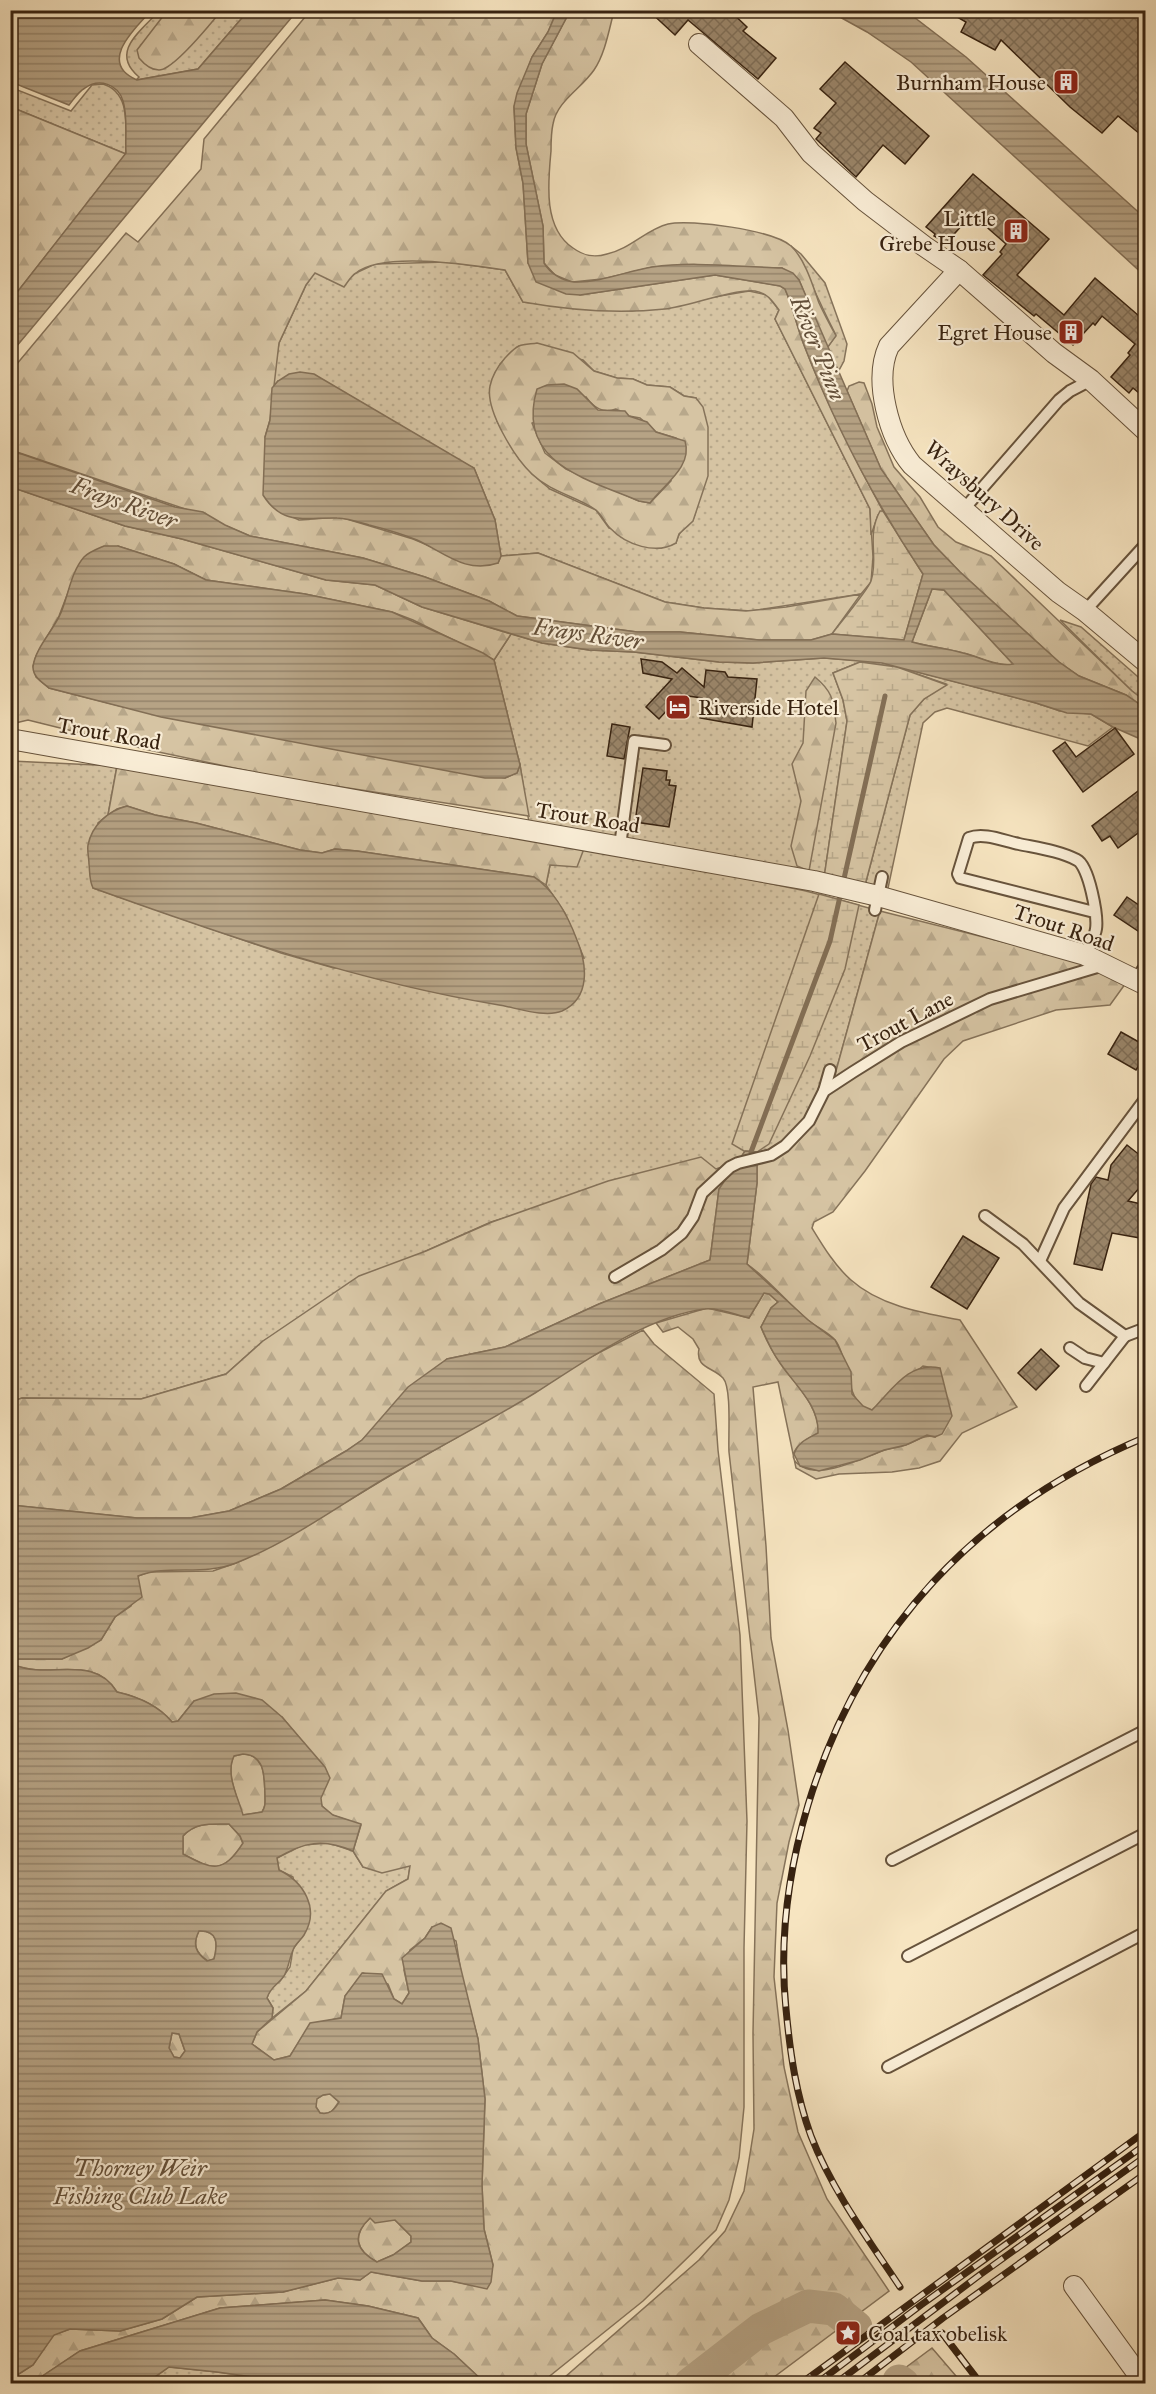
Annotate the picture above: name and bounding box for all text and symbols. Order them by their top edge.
building icon: Burnham House [1051,67,1081,97]
place label: Burnham House [896,69,1046,96]
place label: Little Grebe House [879,205,996,257]
building icon: Little Grebe House [1001,216,1031,246]
water label: River Pinn [783,290,853,405]
building icon: Egret House [1056,317,1086,347]
place label: Egret House [937,319,1052,346]
street label: Wraysbury Drive [919,434,1050,556]
water label: Frays River [66,470,183,537]
water label: Frays River [530,611,647,657]
hotel icon: Riverside Hotel [663,692,693,722]
place label: Riverside Hotel [698,694,839,721]
street label: Trout Road [55,711,163,756]
street label: Trout Road [534,796,642,839]
street label: Trout Road [1010,898,1118,957]
street label: Trout Lane [853,985,958,1058]
water label: Thorney Weir Fishing Club Lake [52,2153,228,2211]
place icon: Coal tax obelisk [833,2318,863,2348]
place label: Coal tax obelisk [868,2320,1008,2347]

